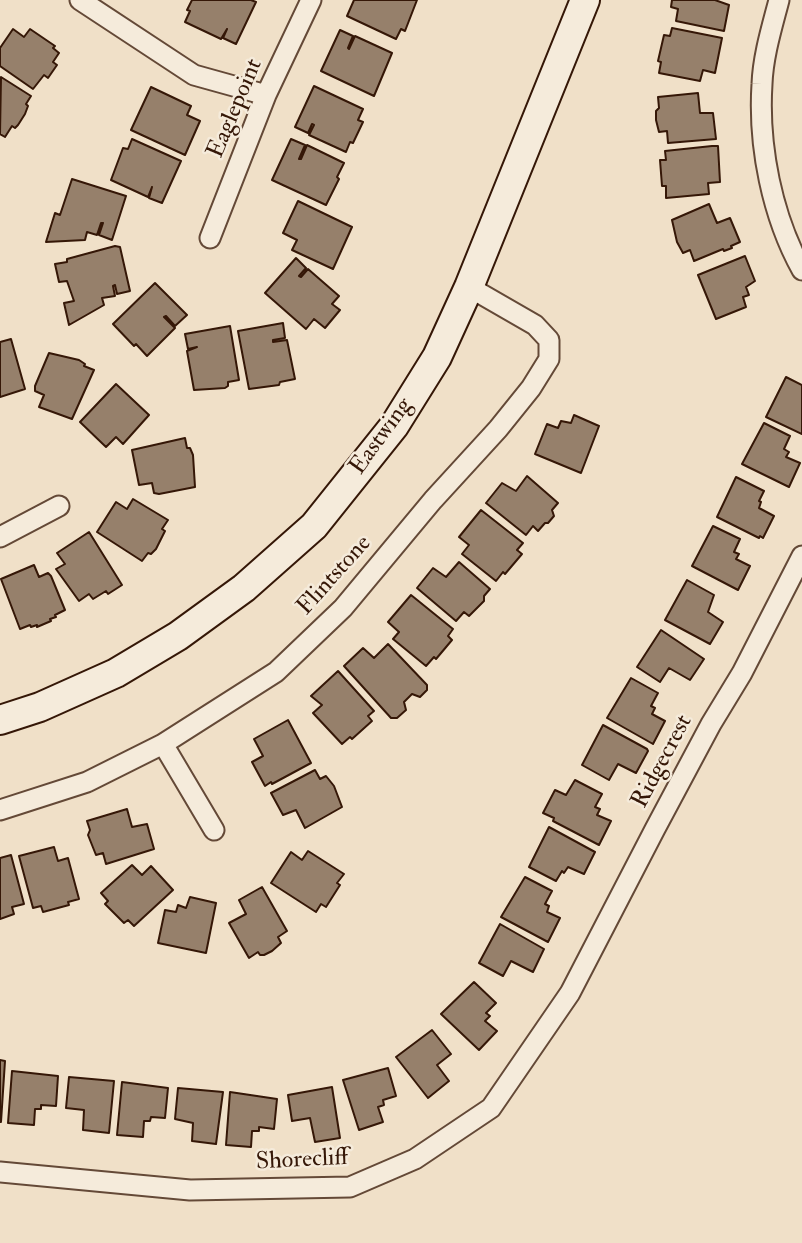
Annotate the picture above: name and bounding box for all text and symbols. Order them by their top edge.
street label: Eaglepoint [202,55,270,163]
street label: Eastwing [344,393,420,481]
street label: Flintstone [292,530,378,622]
street label: Ridgecrest [626,710,700,814]
street label: Shorecliff [255,1144,349,1178]

